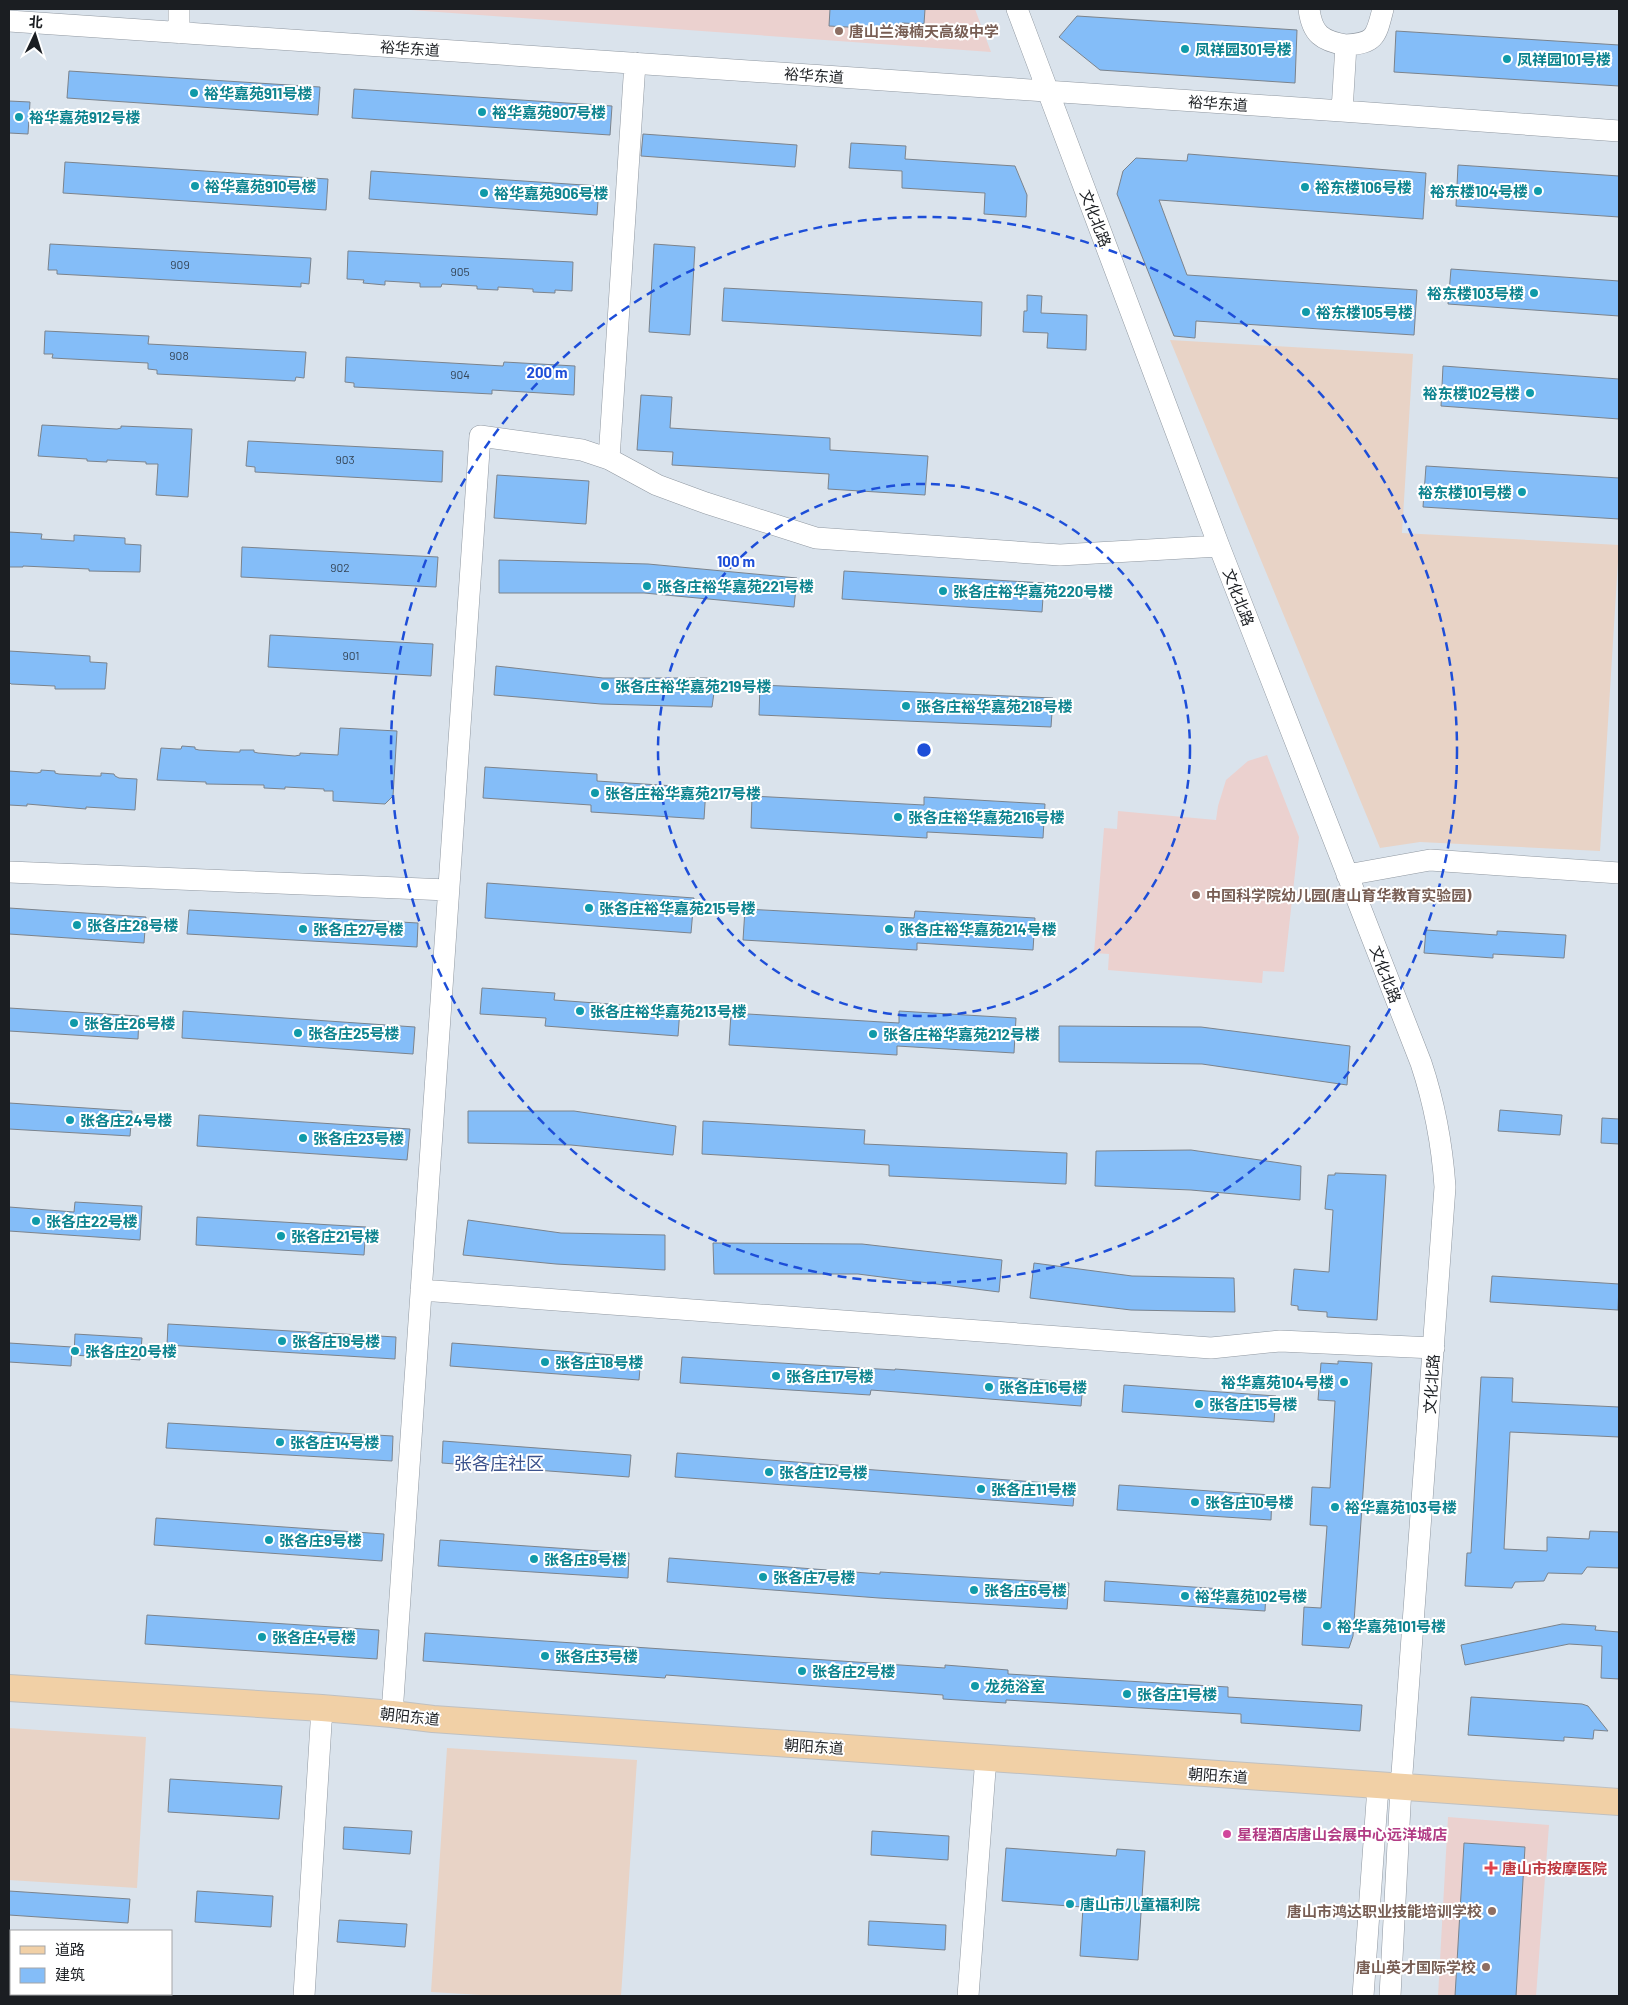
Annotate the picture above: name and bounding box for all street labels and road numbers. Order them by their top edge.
street label: 裕华东道 [379,37,441,59]
street label: 裕华东道 [783,64,845,86]
street label: 裕华东道 [1187,92,1249,114]
street label: 文化北路 [1077,187,1115,249]
street label: 文化北路 [1220,566,1258,628]
street label: 文化北路 [1367,943,1405,1005]
street label: 文化北路 [1420,1353,1442,1415]
street label: 朝阳东道 [379,1704,441,1728]
street label: 朝阳东道 [783,1735,845,1757]
street label: 朝阳东道 [1187,1764,1249,1786]

